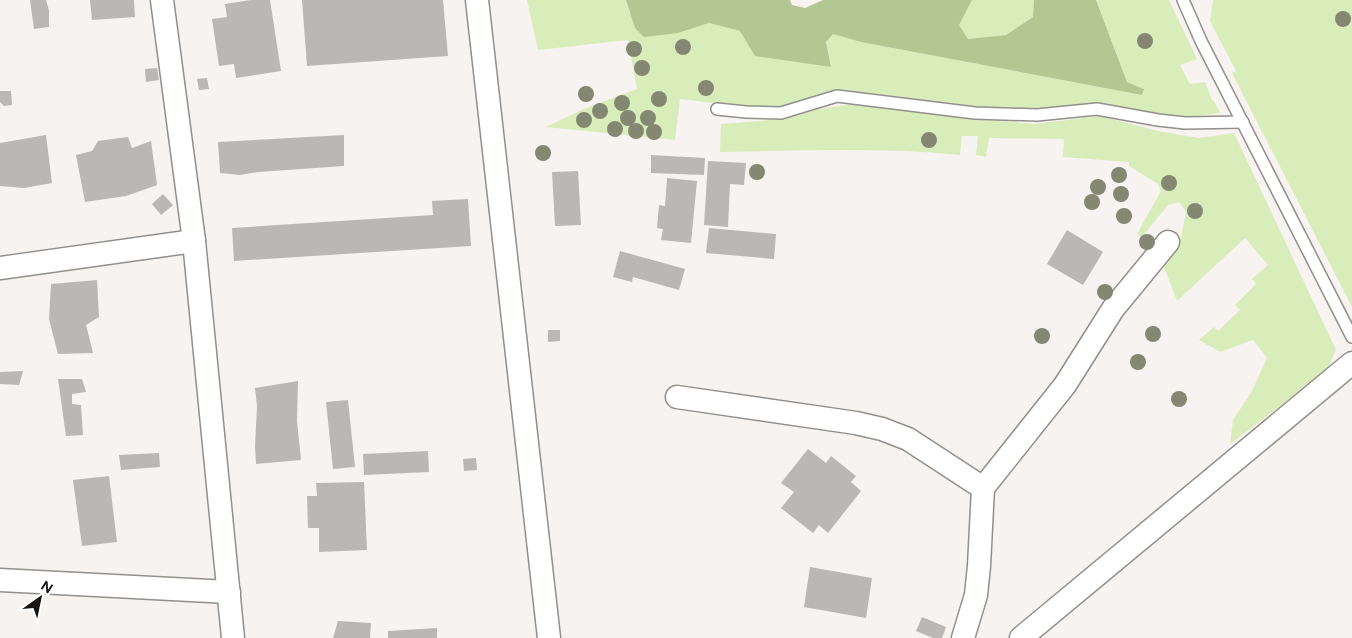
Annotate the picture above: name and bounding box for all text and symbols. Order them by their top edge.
north arrow [15,573,65,623]
text: N [38,577,56,598]

